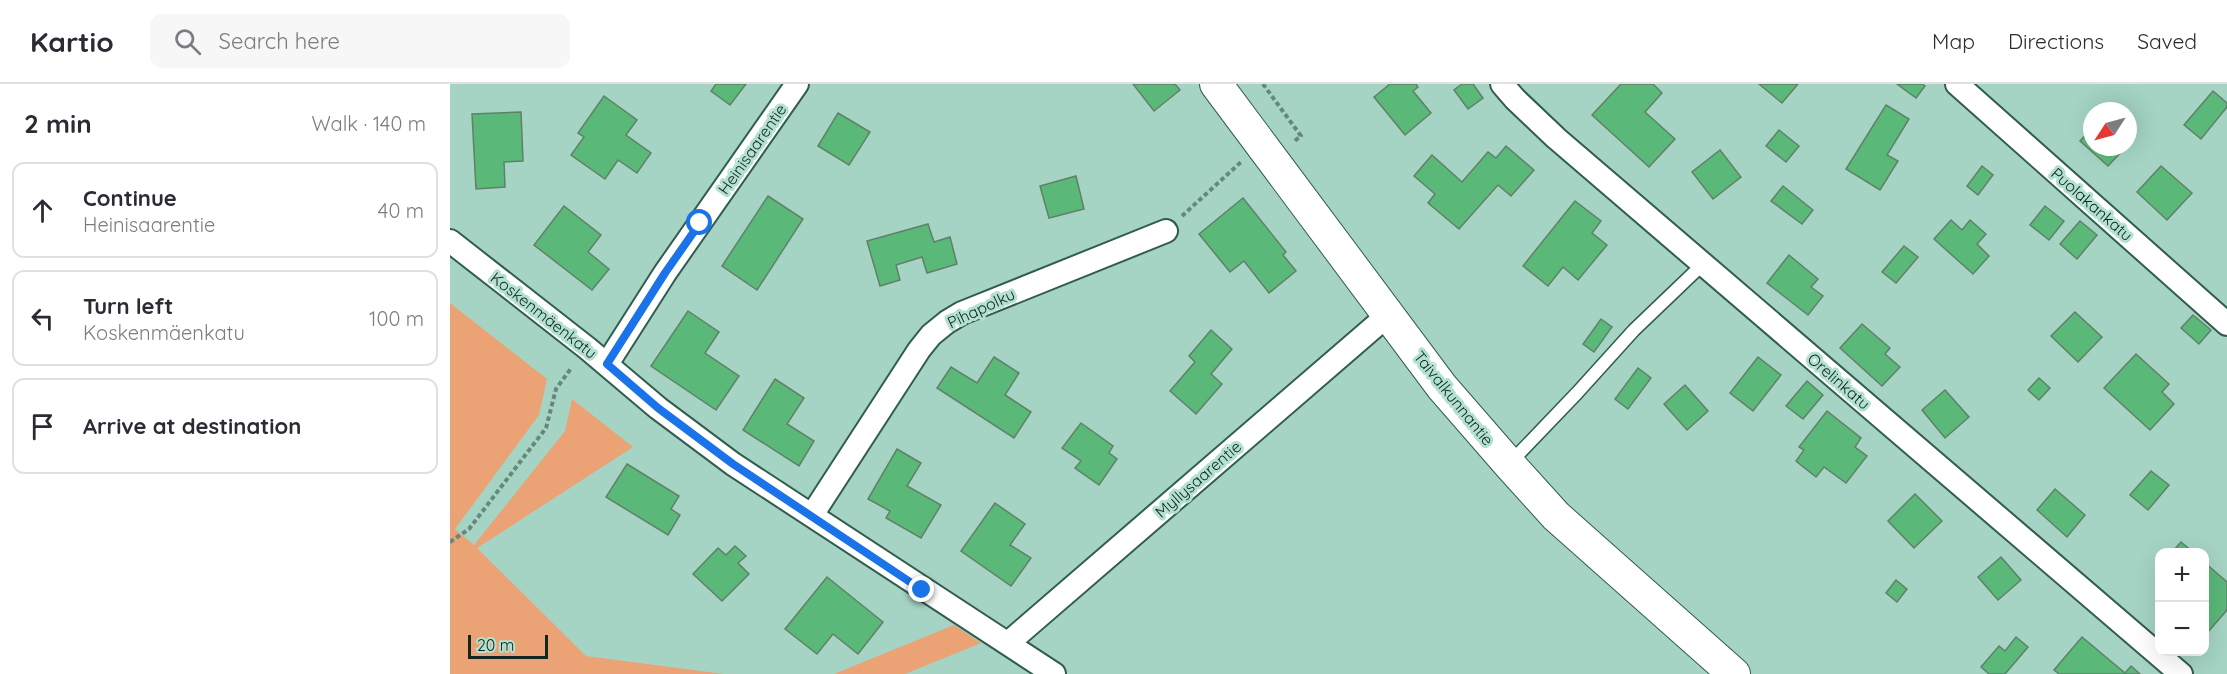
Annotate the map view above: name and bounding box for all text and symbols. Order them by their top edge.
search box [150,14,570,68]
text: Kartio [30,24,114,59]
icon: search [171,25,204,58]
text: Search here [219,27,340,55]
text: Map [1932,28,1975,54]
text: Directions [2008,28,2104,54]
text: Saved [2137,28,2197,54]
street label: Heinisaarentie [713,100,791,198]
north arrow [2083,102,2137,156]
text: 2 min [24,107,92,140]
text: Walk · 140 m [311,111,426,136]
street label: Puolakankatu [2047,163,2137,245]
text: Continue [83,184,177,212]
icon: ahead [26,194,59,227]
text: 40 m [378,198,424,223]
route start [686,209,712,235]
text: Heinisaarentie [83,212,215,237]
street label: Koskenmäenkatu [487,267,601,363]
street label: Pihapolku [944,284,1018,332]
text: Turn left [83,292,173,320]
icon: left [26,302,59,335]
text: 100 m [369,306,424,331]
text: Koskenmäenkatu [83,320,245,345]
street label: Taivalkunnantie [1410,347,1498,449]
street label: Orelinkatu [1804,348,1874,414]
icon: arrive [26,410,59,443]
text: Arrive at destination [83,412,301,440]
street label: Myllysaarentie [1151,436,1245,522]
map controls [2155,548,2209,656]
button: + [2155,548,2209,602]
route end [908,576,934,602]
button: − [2155,602,2209,656]
scale bar [468,632,548,660]
text: 20 m [477,635,514,655]

